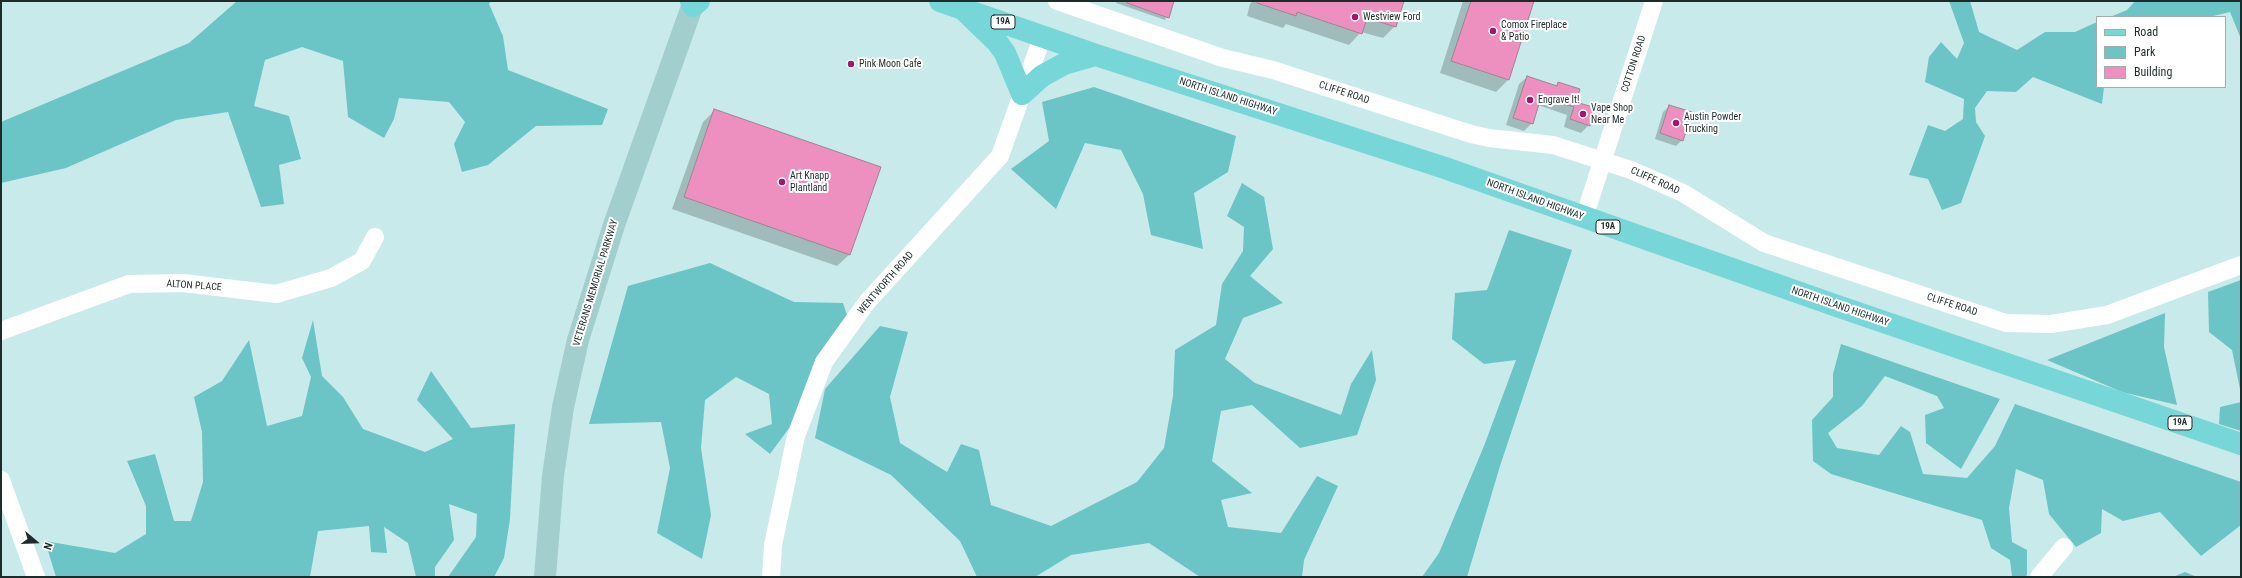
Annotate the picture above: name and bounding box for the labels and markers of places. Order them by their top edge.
place label: Westview Ford [1363,11,1420,23]
marker: Westview Ford [1350,12,1360,22]
place label: Comox Fireplace & Patio [1501,19,1567,42]
marker: Comox Fireplace & Patio [1488,26,1498,36]
place label: Pink Moon Cafe [859,58,921,70]
marker: Pink Moon Cafe [846,59,856,69]
place label: Engrave It! [1538,94,1579,106]
marker: Engrave It! [1525,95,1535,105]
place label: Vape Shop Near Me [1591,102,1633,126]
marker: Vape Shop Near Me [1578,109,1588,119]
place label: Austin Powder Trucking [1684,111,1741,134]
marker: Austin Powder Trucking [1671,118,1681,128]
place label: Art Knapp Plantland [790,170,829,194]
marker: Art Knapp Plantland [777,177,787,187]

